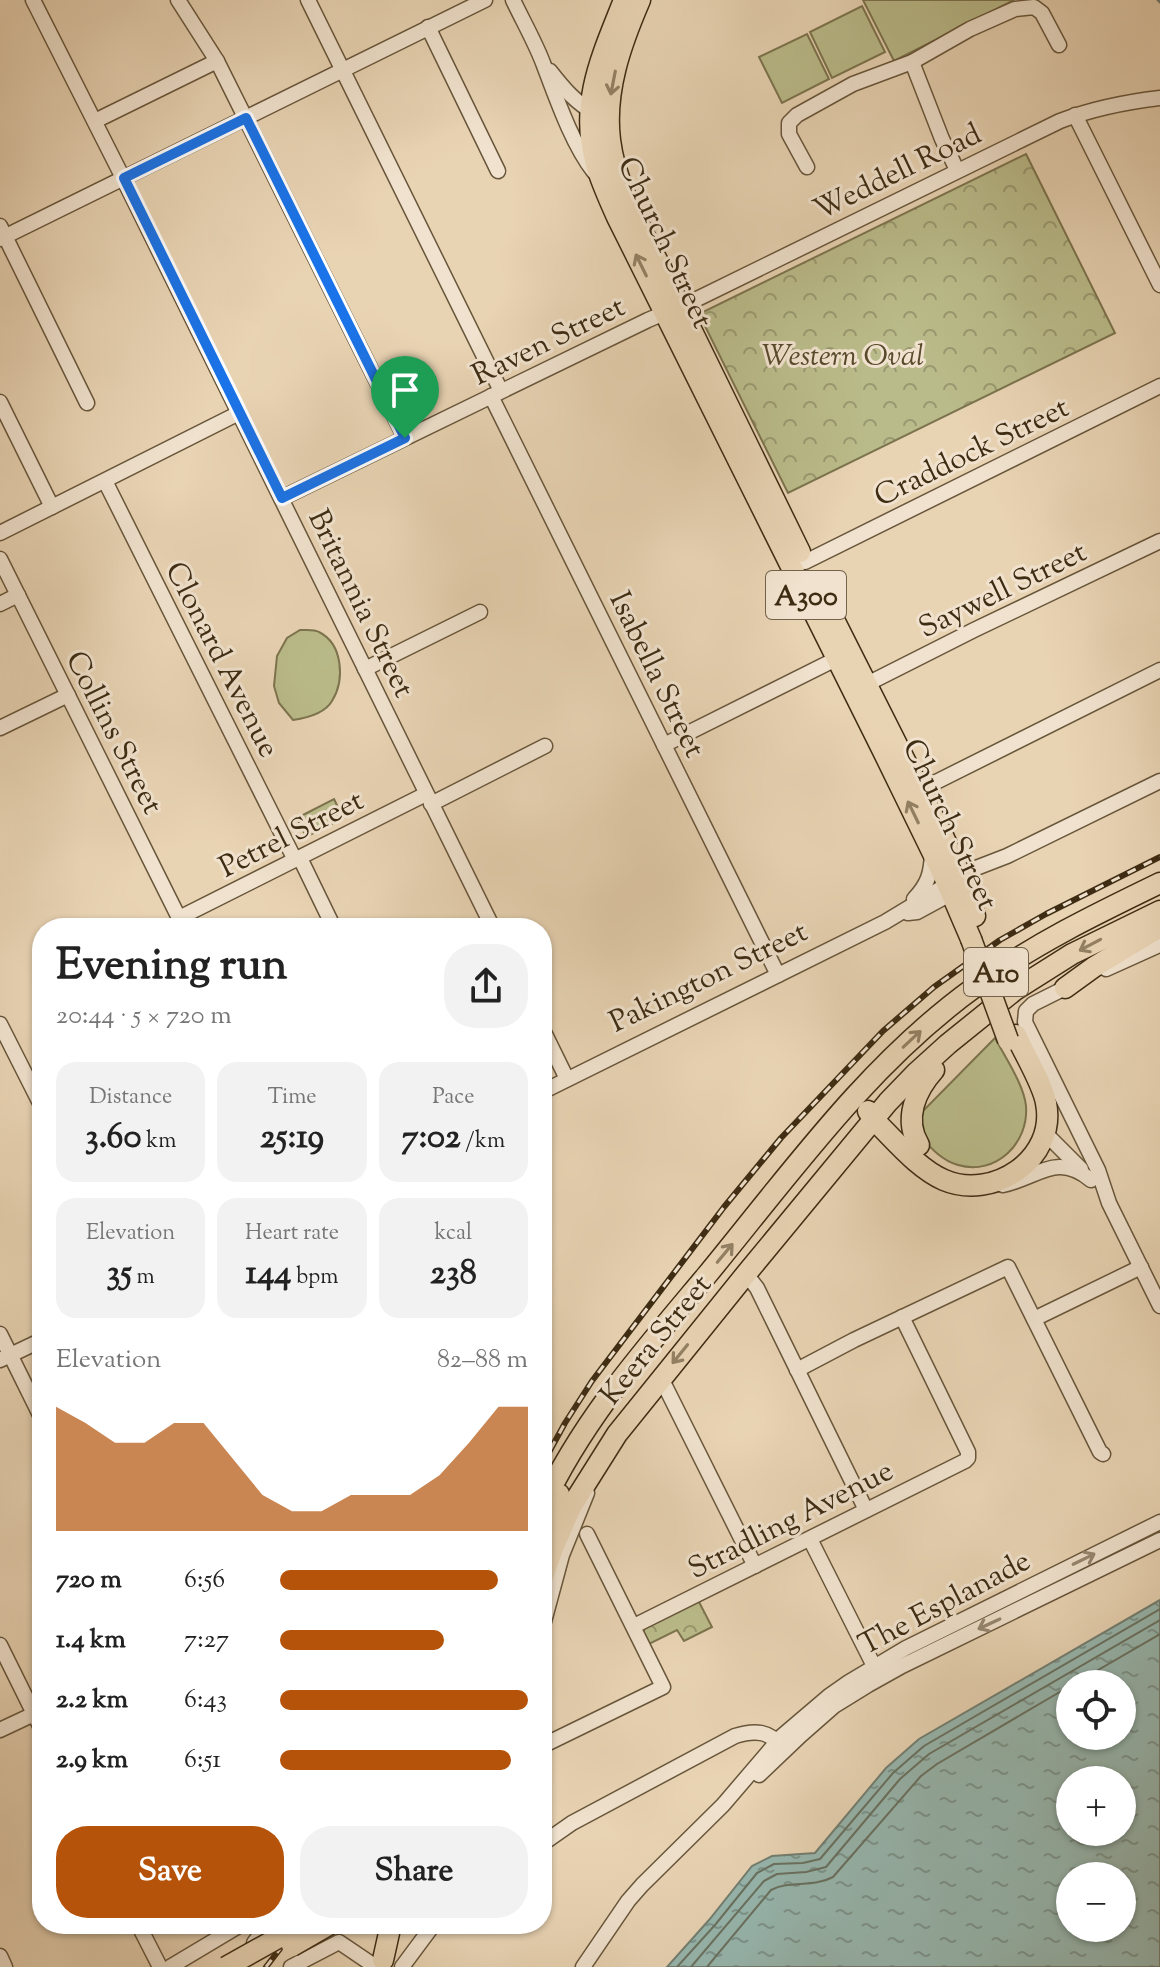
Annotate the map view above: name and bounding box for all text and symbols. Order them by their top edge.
one-way arrow [605,69,620,95]
street label: Weddell Road [807,114,989,232]
street label: Church Street [605,150,722,336]
one-way arrow [632,253,648,277]
street label: Raven Street [465,287,633,398]
park label: Western Oval [762,336,924,379]
pin [371,356,439,438]
icon: arrive [383,368,427,412]
street label: Craddock Street [868,388,1077,519]
street label: Britannia Street [296,503,424,705]
street label: Saywell Street [912,532,1094,651]
street label: Clonard Avenue [153,555,289,766]
road number: A300 [766,571,846,619]
street label: Isabella Street [597,585,714,765]
street label: Collins Street [53,644,172,822]
street label: Church Street [890,732,1007,918]
street label: Petrel Street [212,780,372,890]
one-way arrow [905,800,920,824]
street label: Pakington Street [603,912,815,1045]
text: Evening run [56,936,288,999]
one-way arrow [1078,937,1102,953]
button: share [444,944,528,1028]
road number: A10 [964,948,1028,996]
text: 20:44 · 5 × 720 m [56,998,232,1035]
one-way arrow [901,1031,921,1049]
text: Distance [89,1082,172,1114]
text: Time [268,1082,316,1114]
text: Pace [432,1082,474,1114]
text: 3.60 [85,1114,141,1163]
text: 25:19 [260,1114,324,1163]
text: 7:02 [402,1114,461,1163]
text: km [141,1126,176,1158]
text: /km [461,1126,505,1158]
text: Elevation [86,1218,175,1250]
text: Heart rate [245,1218,339,1250]
text: kcal [434,1218,472,1250]
one-way arrow [716,1243,734,1264]
text: 35 [107,1250,132,1299]
text: 144 [246,1250,291,1299]
text: 238 [430,1250,477,1299]
text: m [132,1262,155,1294]
text: bpm [291,1262,338,1294]
street label: Keera Street [591,1266,723,1415]
text: Elevation [56,1342,161,1379]
text: 82–88 m [437,1342,528,1379]
one-way arrow [671,1343,689,1364]
street label: Stradling Avenue [681,1451,901,1592]
street label: The Esplanade [852,1541,1039,1668]
one-way arrow [1072,1551,1096,1567]
text: 720 m [56,1562,122,1599]
text: 6:56 [184,1562,225,1599]
one-way arrow [978,1617,1002,1632]
text: 1.4 km [56,1622,126,1659]
text: 7:27 [184,1622,229,1659]
map controls [1056,1670,1136,1942]
button: locate [1056,1670,1136,1750]
text: 2.2 km [56,1682,128,1719]
text: 6:43 [184,1682,227,1719]
text: 2.9 km [56,1742,128,1779]
text: 6:51 [184,1742,221,1779]
button: + [1056,1766,1136,1846]
button: Save [56,1826,284,1918]
button: Share [300,1826,528,1918]
button: − [1056,1862,1136,1942]

